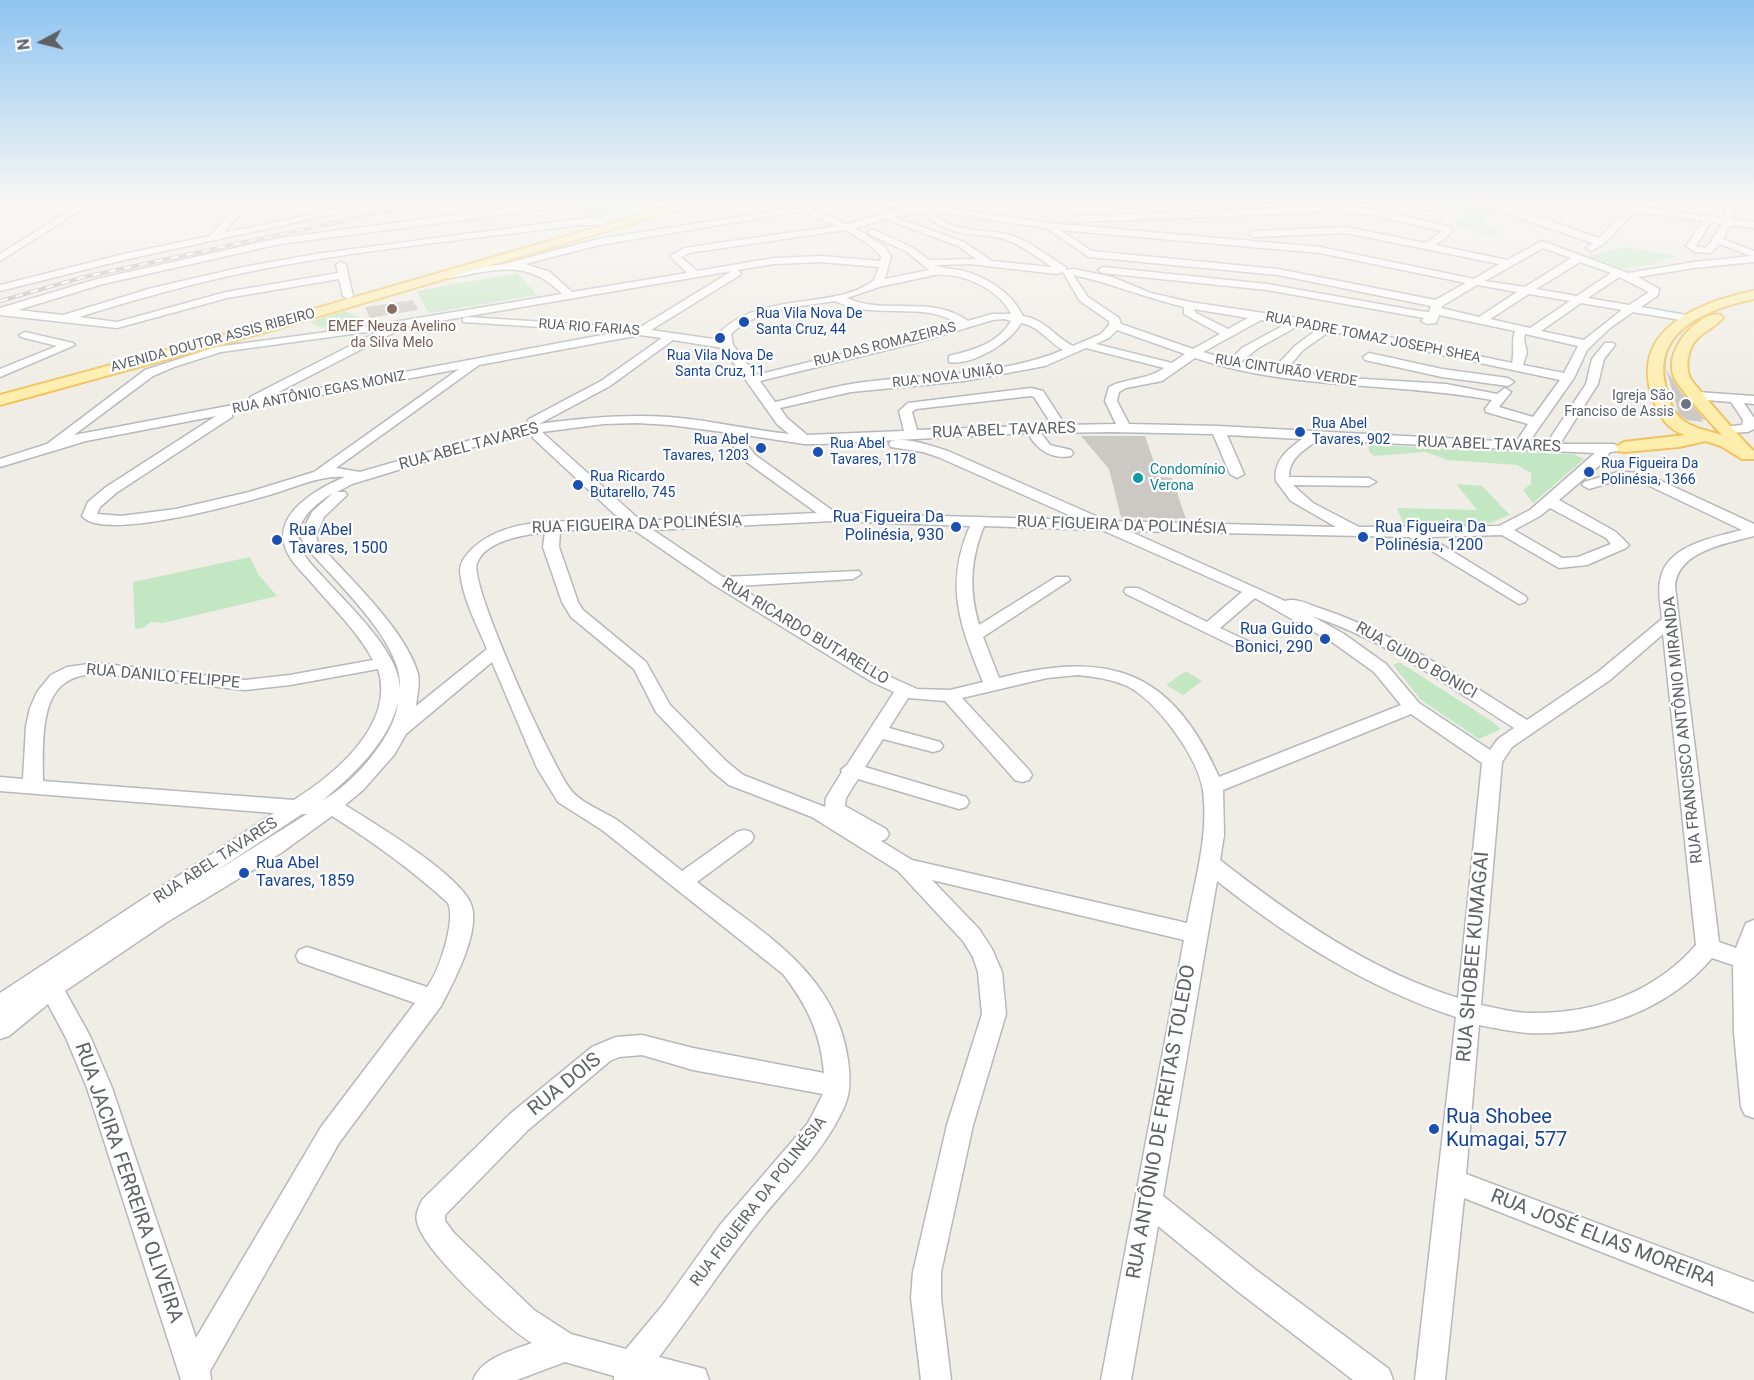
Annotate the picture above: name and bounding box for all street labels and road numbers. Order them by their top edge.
street label: AVENIDA DOUTOR ASSIS RIBEIRO [109,306,317,376]
street label: RUA PADRE TOMAZ JOSEPH SHEA [1264,309,1482,367]
street label: RUA RIO FARIAS [538,316,640,340]
street label: RUA DAS ROMAZEIRAS [812,319,958,371]
street label: RUA CINTURÃO VERDE [1214,351,1358,391]
street label: RUA NOVA UNIÃO [891,362,1005,392]
street label: RUA ANTÔNIO EGAS MONIZ [231,368,407,418]
street label: RUA ABEL TAVARES [397,419,541,475]
street label: RUA ABEL TAVARES [932,419,1076,443]
street label: RUA ABEL TAVARES [1417,433,1561,457]
street label: RUA FIGUEIRA DA POLINÉSIA [532,512,742,538]
street label: RUA FIGUEIRA DA POLINÉSIA [1017,513,1227,539]
street label: RUA RICARDO BUTARELLO [718,575,892,689]
street label: RUA FRANCISCO ANTÔNIO MIRANDA [1660,596,1708,864]
street label: RUA GUIDO BONICI [1352,618,1480,704]
street label: RUA DANILO FELIPPE [85,661,241,693]
street label: RUA ABEL TAVARES [150,814,282,908]
street label: RUA SHOBEE KUMAGAI [1453,851,1495,1063]
street label: RUA ANTÔNIO DE FREITAS TOLEDO [1123,963,1201,1281]
street label: RUA JACIRA FERREIRA OLIVEIRA [69,1040,187,1326]
street label: RUA DOIS [524,1048,606,1122]
street label: RUA FIGUEIRA DA POLINÉSIA [687,1113,831,1291]
street label: RUA JOSÉ ELIAS MOREIRA [1487,1185,1719,1293]

